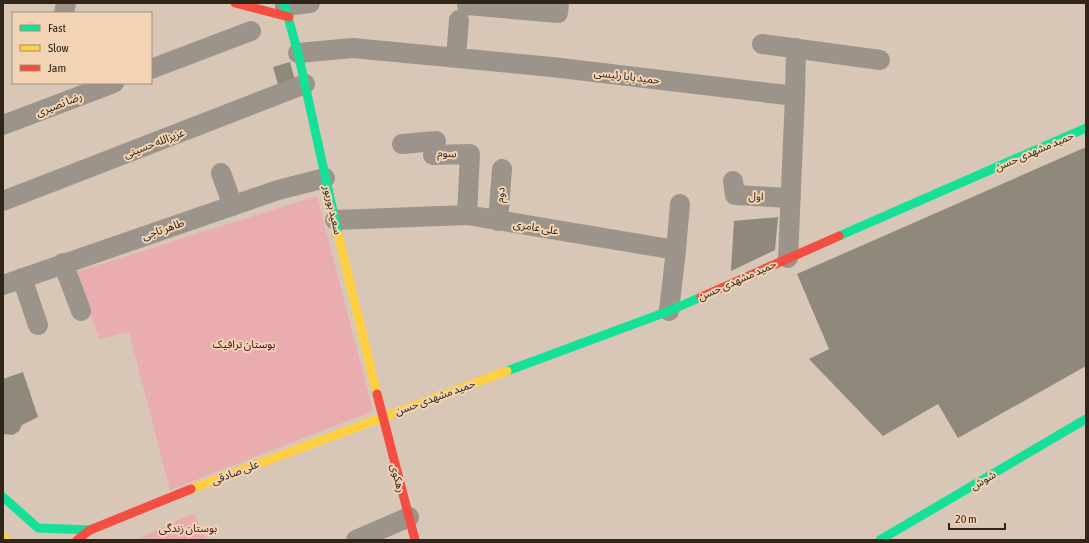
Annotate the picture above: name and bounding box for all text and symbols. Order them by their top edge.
legend [12,12,152,84]
text: Fast [48,21,66,35]
text: Slow [48,41,69,55]
text: Jam [48,61,66,75]
street label: حمید بابا رئیسی [593,66,661,87]
street label: رضا نصیری [34,90,84,119]
street label: عزیزالله حسینی [122,126,187,161]
street label: حمید مشهدی حسن [993,129,1076,174]
street label: سوم [437,147,457,162]
street label: سعید بوربور [320,183,345,236]
street label: دوم [493,187,509,203]
street label: اول [748,190,764,203]
street label: طاهر تاجی [140,216,186,243]
street label: علی عامری [512,218,560,238]
street label: حمید مشهدی حسن [696,257,779,304]
park label: بوستان ترافیک [213,338,275,351]
street label: حمید مشهدی حسن [393,377,478,418]
street label: علی صادقی [210,457,261,487]
street label: رهکوی [387,462,408,494]
street label: شوش [968,468,999,493]
scale bar [949,505,1005,531]
text: 20 m [955,512,977,526]
park label: بوستان زندگی [159,522,217,535]

